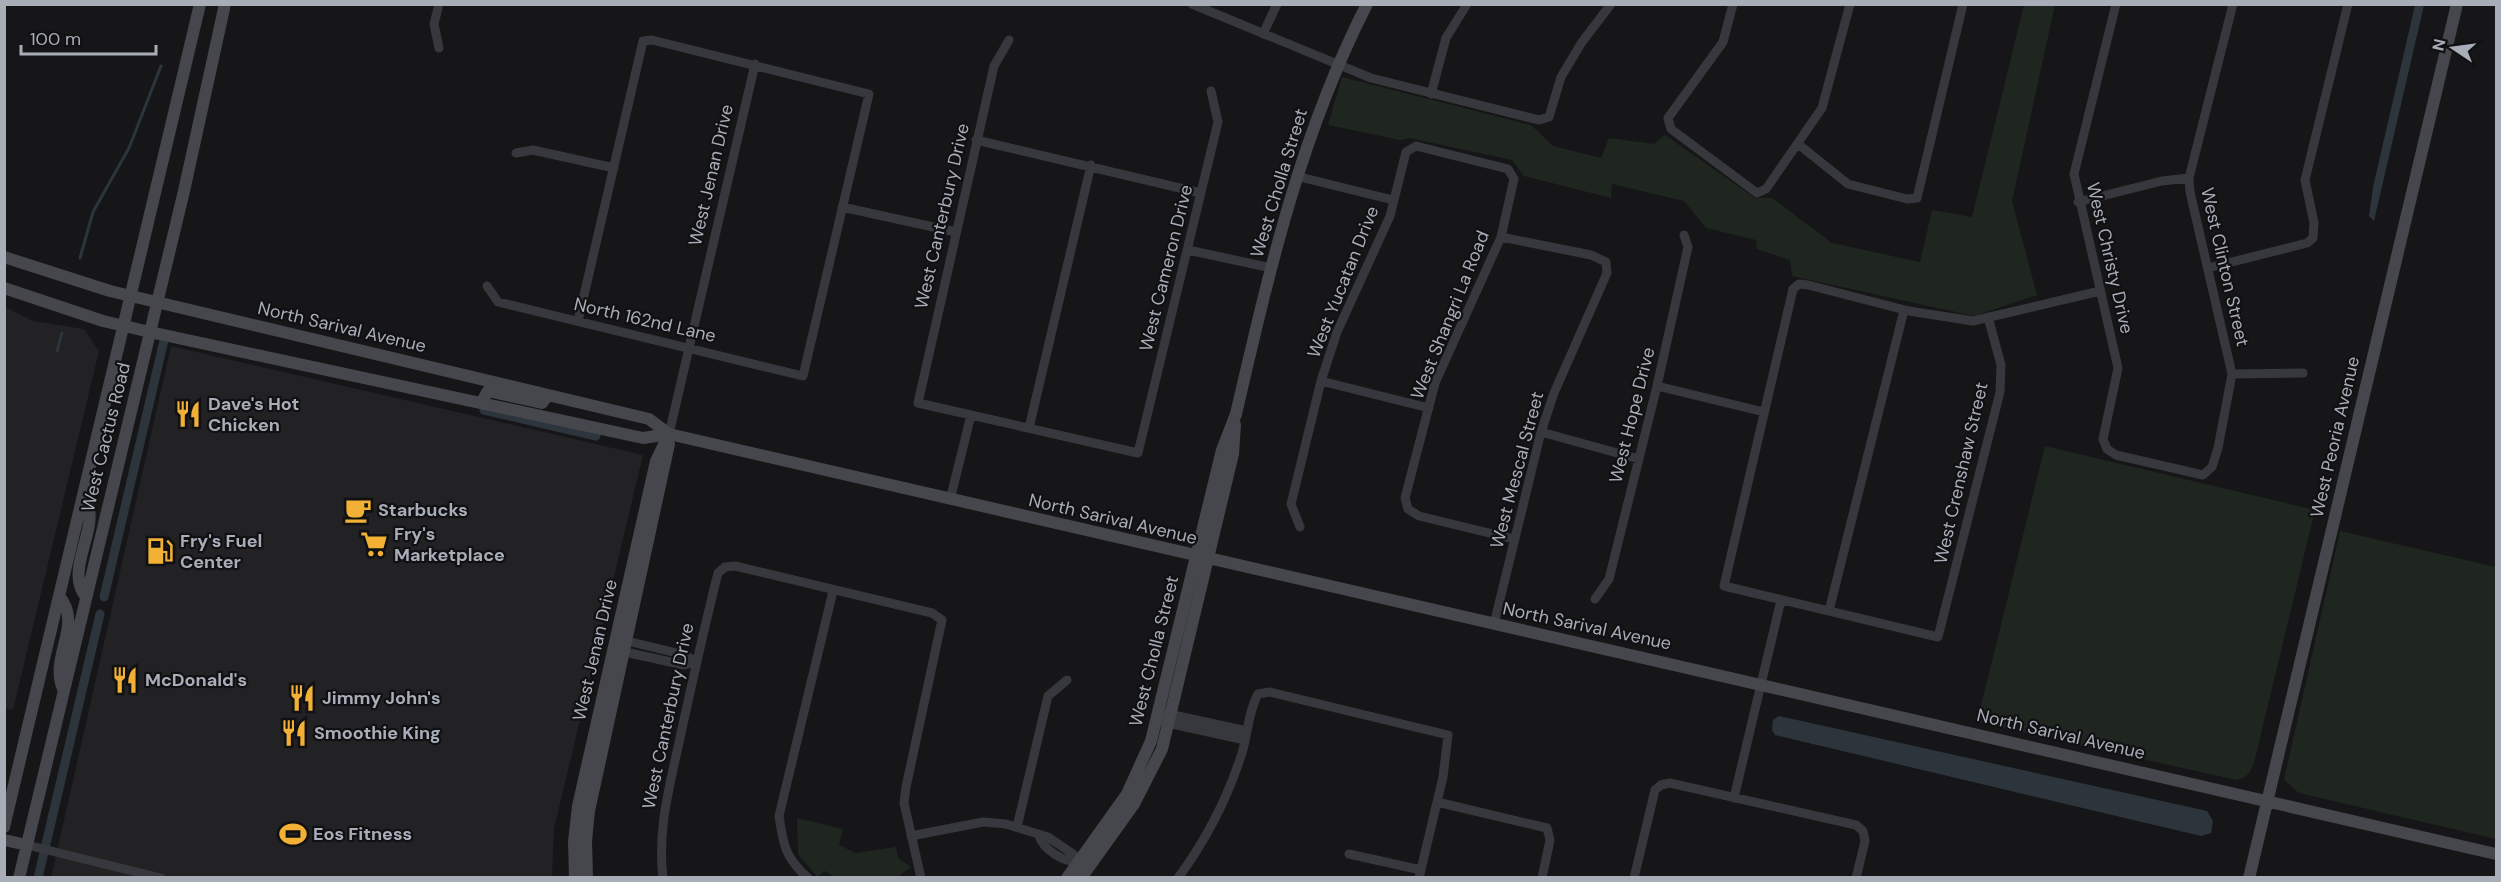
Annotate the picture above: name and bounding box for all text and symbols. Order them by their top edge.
scale bar [21,18,156,56]
north arrow [2423,18,2483,78]
text: 100 m [30,27,81,51]
text: N [2427,37,2450,53]
street label: West Jenan Drive [683,102,739,248]
street label: West Cholla Street [1245,105,1313,261]
street label: West Canterbury Drive [909,121,975,311]
street label: West Christy Drive [2081,180,2139,336]
street label: West Cameron Drive [1134,182,1198,354]
street label: West Clinton Street [2195,185,2255,349]
street label: West Yucatan Drive [1302,202,1384,362]
street label: West Shangri La Road [1405,227,1495,403]
street label: North 162nd Lane [572,292,718,348]
street label: North Sarival Avenue [256,296,428,358]
street label: West Hope Drive [1604,345,1660,485]
street label: West Peoria Avenue [2305,354,2365,520]
street label: West Cactus Road [76,360,136,514]
street label: West Crenshaw Street [1928,380,1994,566]
street label: West Mescal Street [1485,389,1549,551]
place label: Dave's Hot Chicken [208,392,299,437]
restaurant icon: Dave's Hot Chicken [173,399,203,429]
street label: North Sarival Avenue [1027,488,1199,550]
cafe icon: Starbucks [343,495,373,525]
place label: Starbucks [378,498,468,522]
place label: Fry's Marketplace [394,522,505,567]
place label: Fry's Fuel Center [180,529,262,574]
supermarket icon: Fry's Marketplace [359,529,389,559]
fuel station icon: Fry's Fuel Center [145,536,175,566]
street label: West Cholla Street [1124,573,1184,729]
street label: West Jenan Drive [567,577,623,723]
street label: North Sarival Avenue [1500,596,1674,656]
street label: West Canterbury Drive [637,621,699,811]
restaurant icon: McDonald's [110,665,140,695]
place label: McDonald's [145,668,247,692]
restaurant icon: Jimmy John's [287,683,317,713]
place label: Jimmy John's [322,686,441,710]
street label: North Sarival Avenue [1975,703,2147,765]
restaurant icon: Smoothie King [279,718,309,748]
place label: Smoothie King [314,721,441,745]
sports icon: Eos Fitness [278,819,308,849]
place label: Eos Fitness [313,822,412,846]

